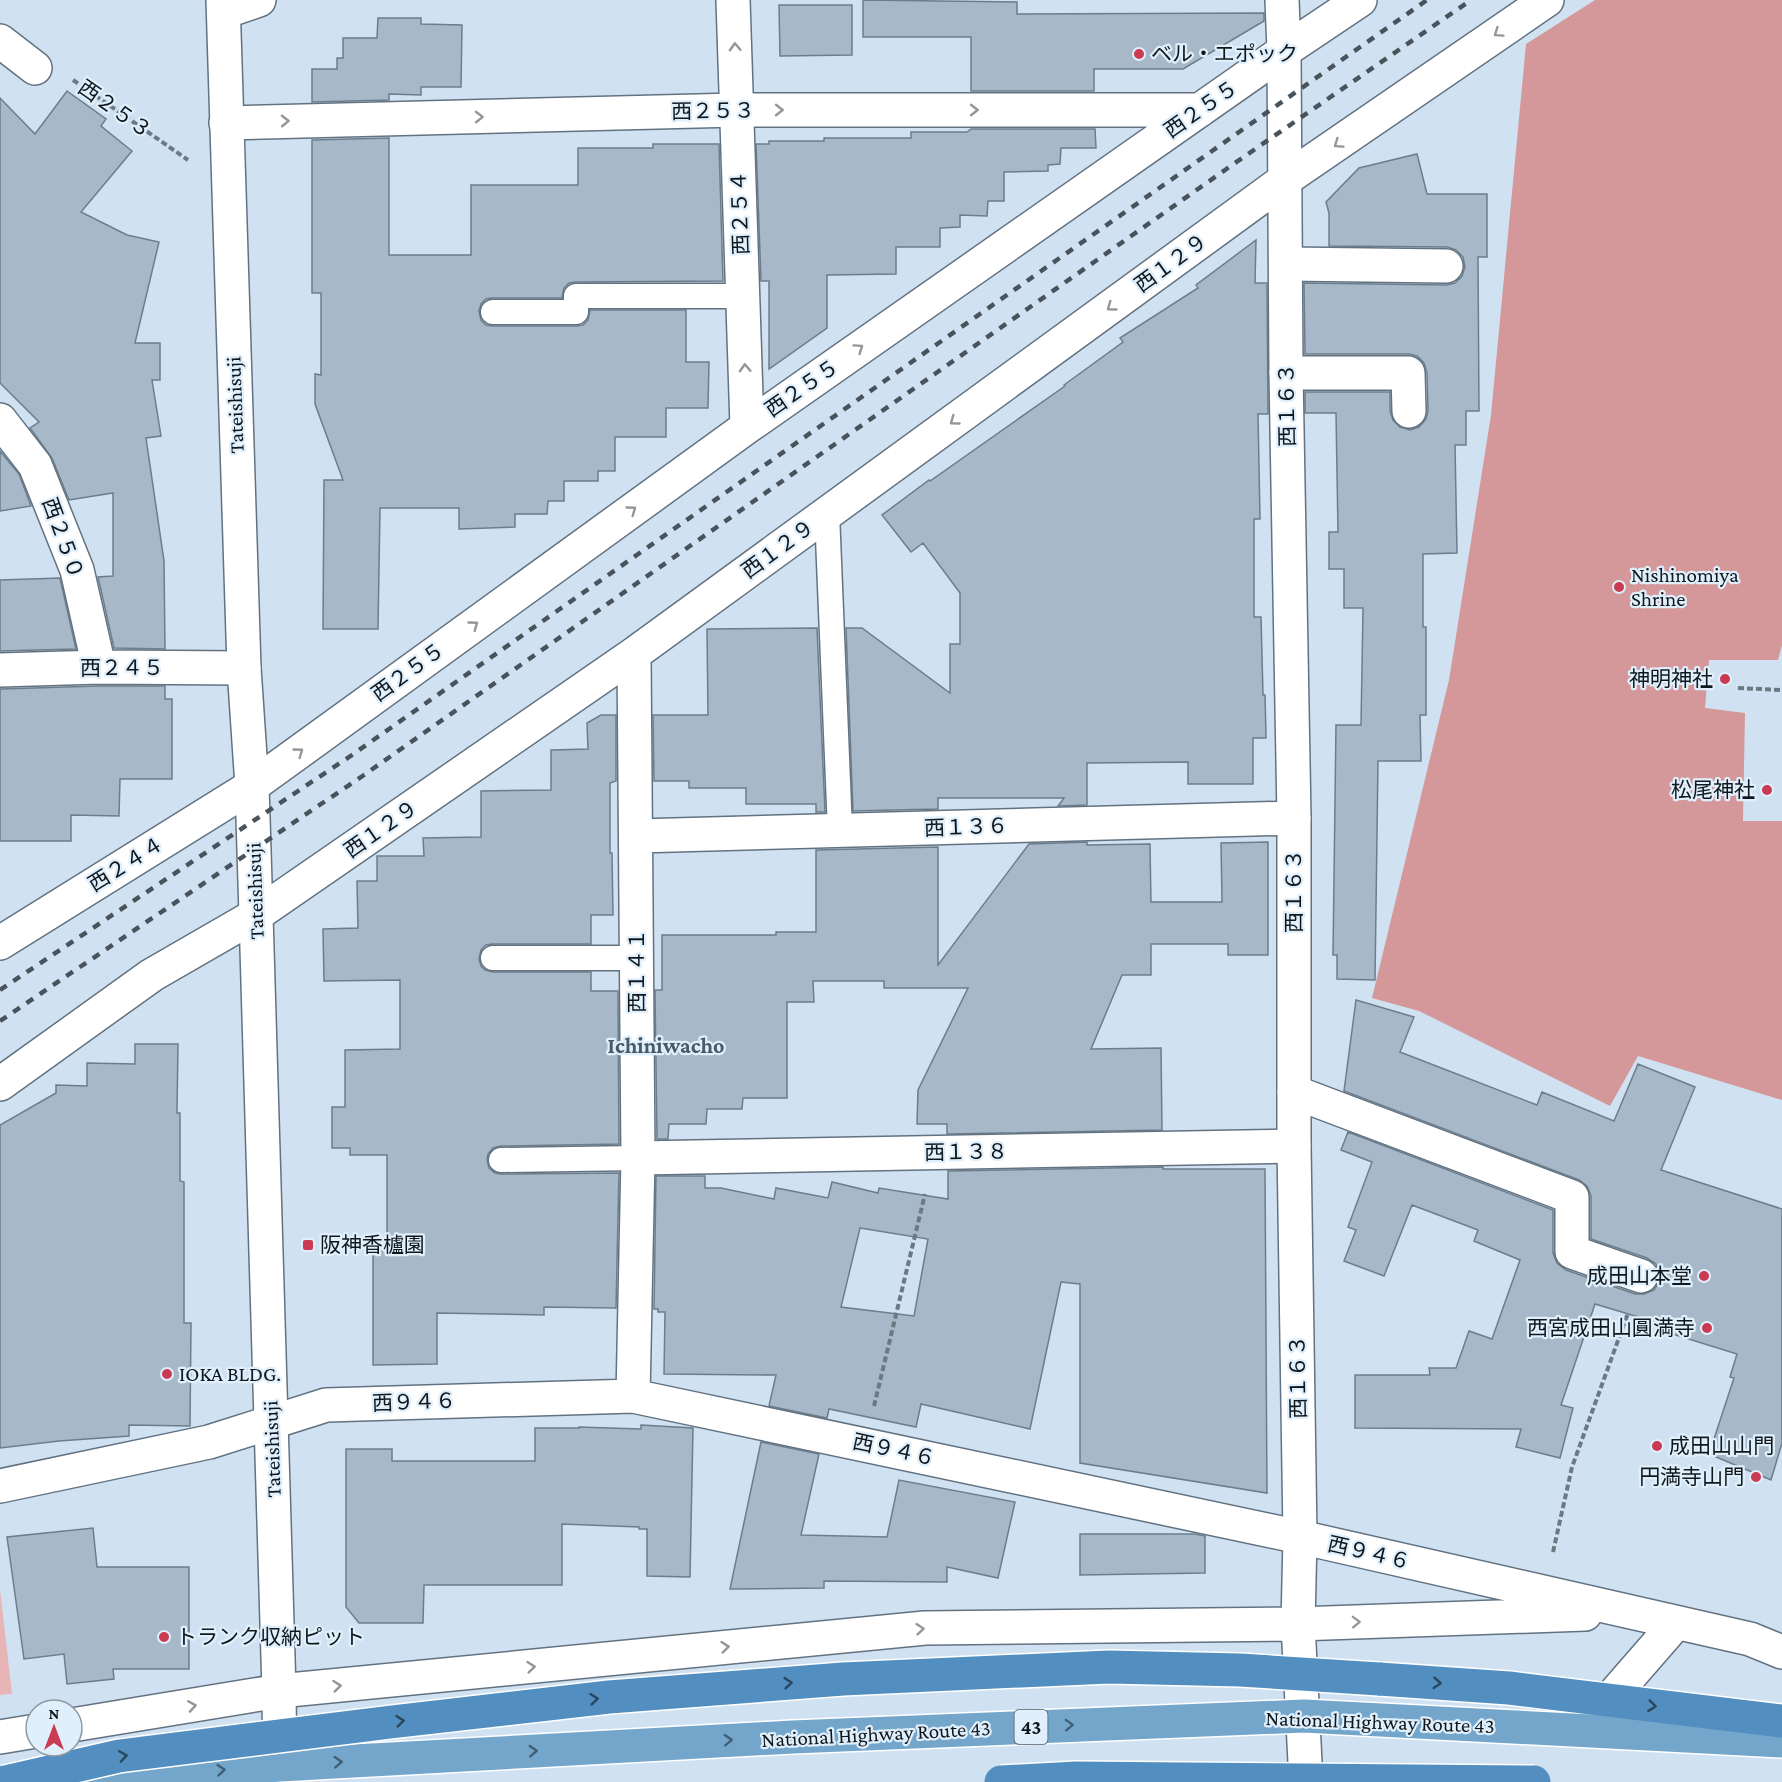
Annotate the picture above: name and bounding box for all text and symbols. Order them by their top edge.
one-way arrow [1494,26,1505,37]
place label: ベル・エポック [1151,42,1298,66]
one-way arrow [729,43,741,52]
marker: ベル・エポック [1132,47,1146,61]
street label: 西２５３ [74,75,156,143]
street label: 西２５５ [1160,75,1242,143]
street label: 西２５３ [671,98,755,124]
one-way arrow [775,104,784,116]
one-way arrow [970,104,979,116]
one-way arrow [475,110,484,123]
one-way arrow [280,115,289,127]
one-way arrow [1334,137,1345,148]
street label: 西２５４ [727,171,753,255]
street label: 西１２９ [1130,229,1212,297]
one-way arrow [1107,299,1118,310]
one-way arrow [852,344,863,355]
street label: 西２５５ [761,354,843,422]
street label: Tateishisuji [221,356,249,454]
street label: 西１６３ [1274,363,1300,447]
one-way arrow [738,364,751,373]
one-way arrow [949,414,960,425]
street label: 西２５０ [37,494,89,582]
one-way arrow [625,506,636,517]
street label: 西１２９ [737,515,819,583]
place label: Nishinomiya Shrine [1631,563,1739,611]
marker: Nishinomiya Shrine [1612,580,1626,594]
one-way arrow [467,621,478,632]
street label: 西２５５ [367,638,449,706]
street label: 西２４５ [80,656,164,680]
place label: 神明神社 [1629,667,1713,691]
marker: 神明神社 [1718,672,1732,686]
one-way arrow [292,748,303,759]
place label: 松尾神社 [1671,778,1755,802]
marker: 松尾神社 [1760,783,1774,797]
street label: 西１２９ [340,795,422,863]
street label: 西１３６ [924,814,1008,840]
street label: 西２４４ [84,832,168,896]
street label: Tateishisuji [241,842,269,940]
street label: 西１６３ [1282,849,1306,933]
street label: 西１４１ [625,929,649,1013]
district label: Ichiniwacho [608,1033,725,1058]
street label: 西１３８ [924,1139,1008,1165]
place label: 阪神香櫨園 [320,1233,425,1257]
marker: 阪神香櫨園 [301,1238,315,1252]
place label: 成田山本堂 [1587,1264,1692,1288]
marker: 成田山本堂 [1697,1269,1711,1283]
place label: 西宮成田山圓満寺 [1527,1316,1695,1340]
marker: 西宮成田山圓満寺 [1700,1321,1714,1335]
street label: 西１６３ [1285,1335,1311,1419]
place label: IOKA BLDG. [179,1362,281,1386]
marker: IOKA BLDG. [160,1367,174,1381]
street label: 西９４６ [372,1389,456,1415]
street label: Tateishisuji [258,1400,286,1498]
street label: 西９４６ [850,1430,938,1470]
place label: 成田山山門 [1669,1434,1774,1458]
marker: 成田山山門 [1650,1439,1664,1453]
place label: 円満寺山門 [1639,1465,1744,1489]
marker: 円満寺山門 [1749,1470,1763,1484]
street label: 西９４６ [1325,1532,1413,1574]
one-way arrow [1352,1616,1361,1628]
one-way arrow [915,1622,924,1635]
place label: トランク収納ピット [176,1625,365,1649]
marker: トランク収納ピット [157,1630,171,1644]
one-way arrow [721,1642,730,1654]
one-way arrow [527,1661,536,1674]
one-way arrow [1433,1676,1442,1689]
one-way arrow [784,1677,793,1690]
one-way arrow [333,1680,342,1693]
one-way arrow [589,1693,598,1706]
north arrow [24,1698,84,1758]
one-way arrow [1647,1699,1656,1712]
one-way arrow [187,1700,197,1712]
text: N [49,1705,60,1722]
street label: National Highway Route 43 [1265,1706,1495,1738]
road number: 43 [1014,1710,1048,1744]
one-way arrow [395,1715,404,1727]
street label: National Highway Route 43 [761,1716,991,1752]
one-way arrow [1065,1719,1074,1732]
one-way arrow [723,1734,732,1747]
one-way arrow [528,1745,537,1758]
one-way arrow [119,1750,128,1762]
one-way arrow [334,1756,343,1769]
one-way arrow [216,1764,225,1777]

